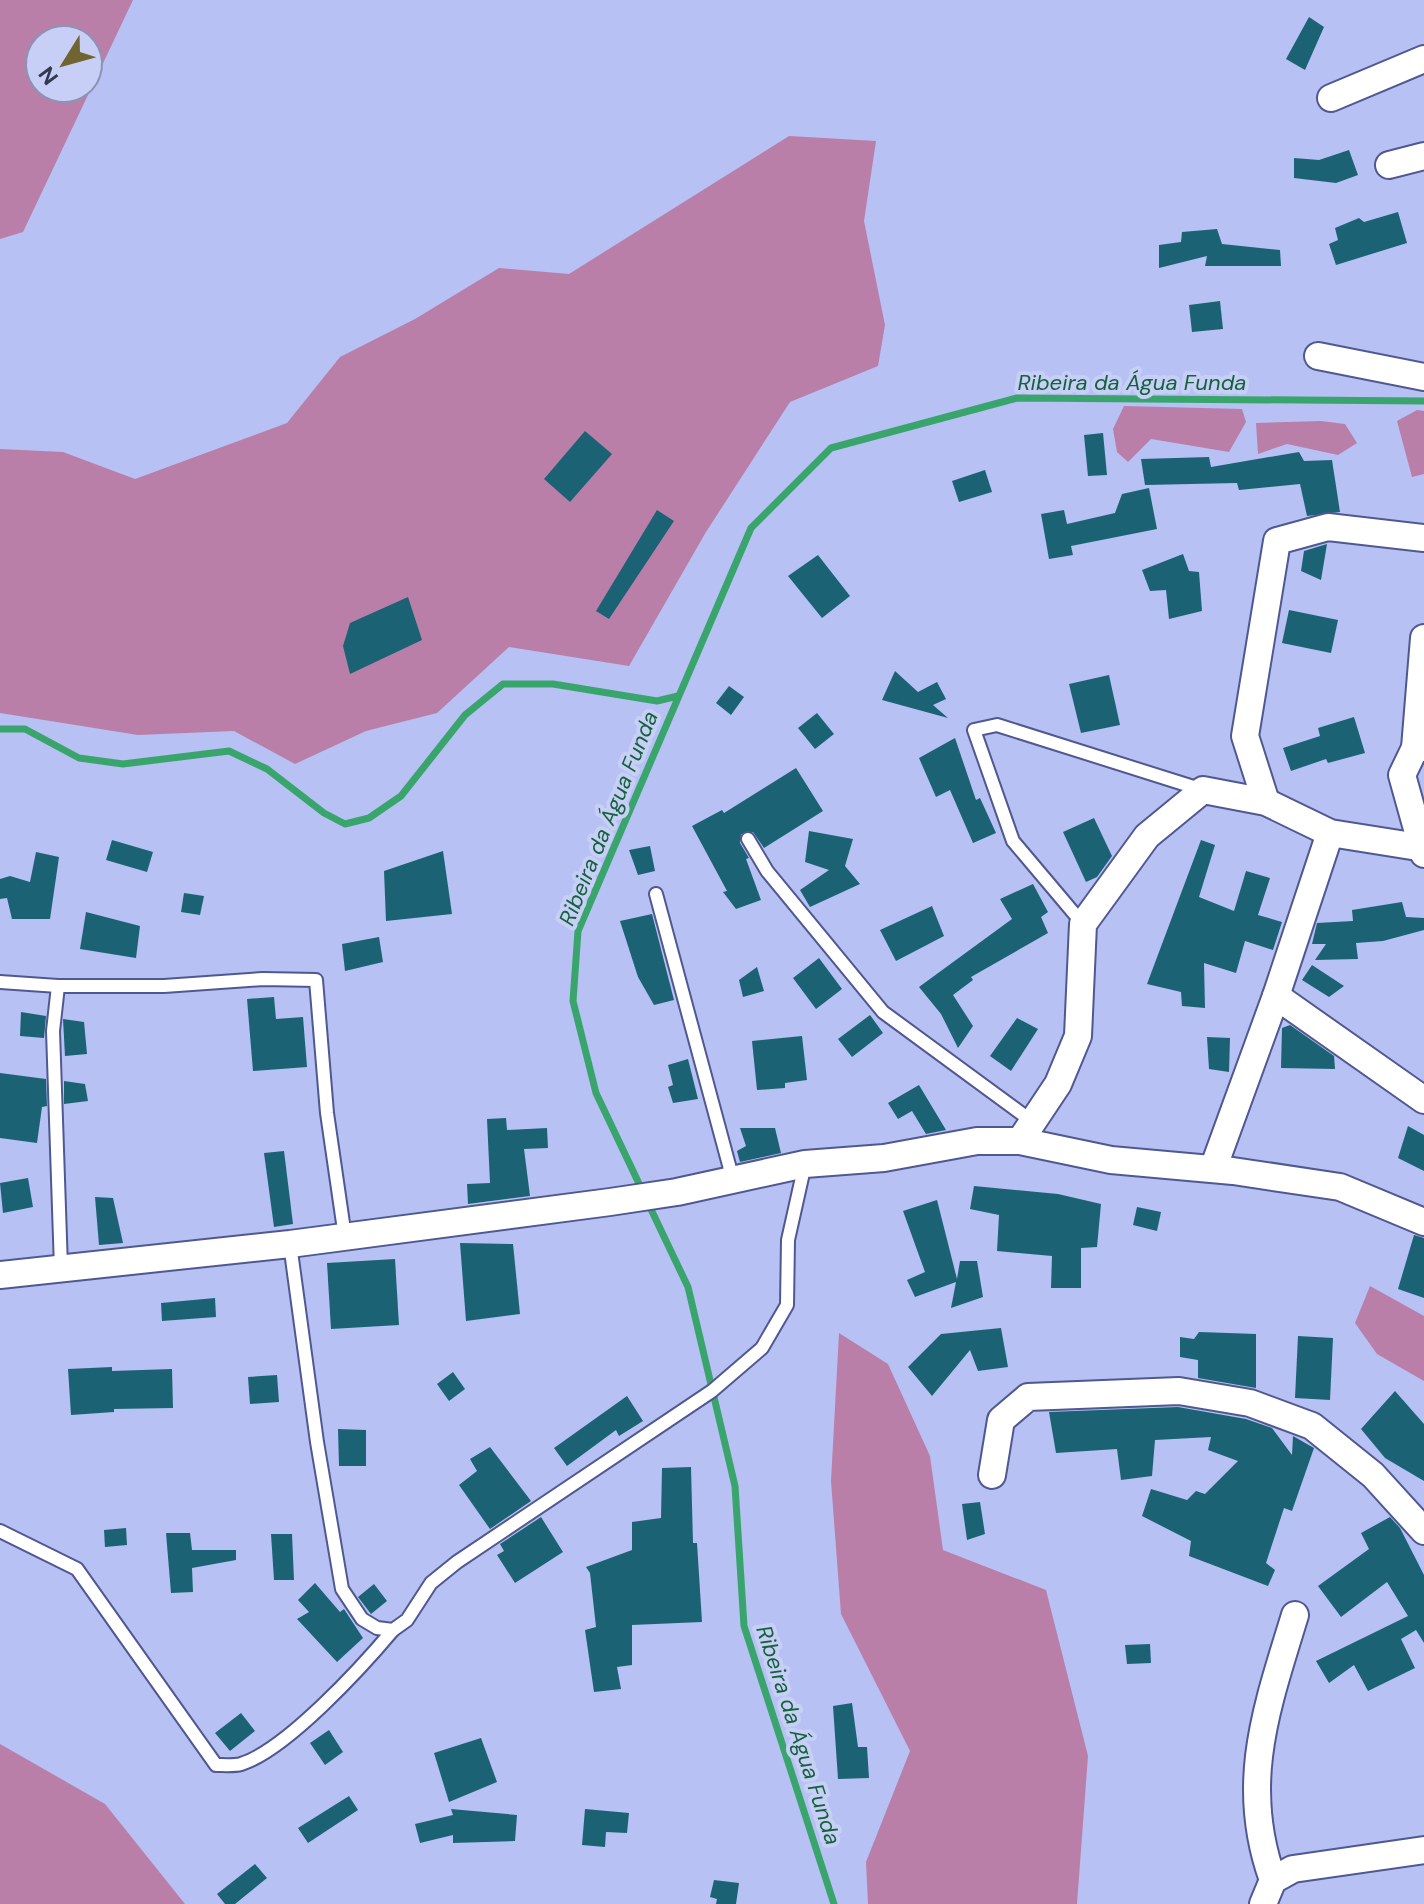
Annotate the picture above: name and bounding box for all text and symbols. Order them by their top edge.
north arrow [24,24,104,104]
text: N [32,61,65,91]
water label: Ribeira da Água Funda [1018,368,1246,397]
water label: Ribeira da Água Funda [552,707,665,930]
water label: Ribeira da Água Funda [749,1622,848,1849]

